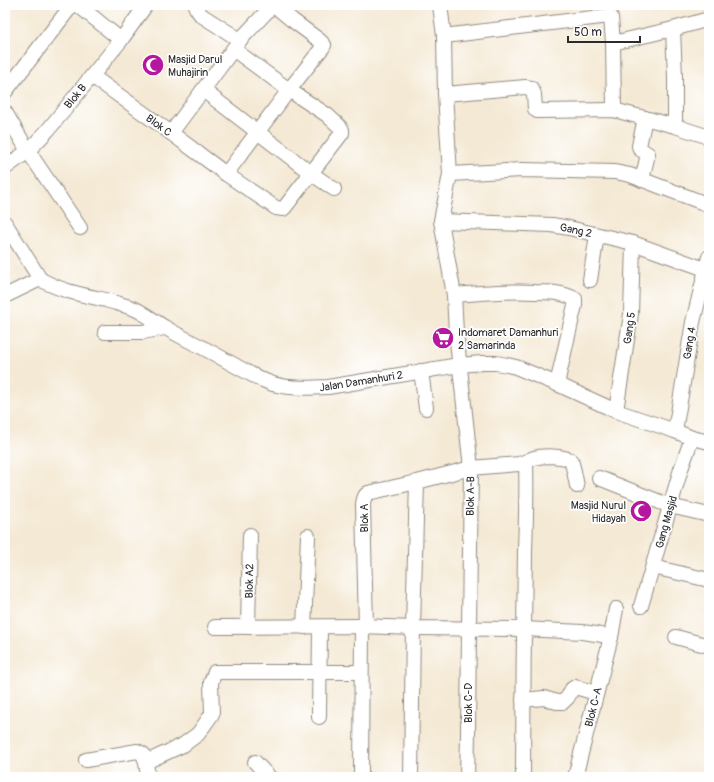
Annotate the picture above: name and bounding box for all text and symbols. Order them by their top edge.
scale bar [568,18,640,44]
text: 50 m [574,25,602,40]
mosque icon: Masjid Darul Muhajirin [140,52,166,78]
place label: Masjid Darul Muhajirin [168,53,222,79]
street label: Blok B [62,81,89,111]
street label: Blok C [143,112,174,139]
street label: Gang 2 [559,221,593,240]
street label: Gang 5 [621,311,638,345]
supermarket icon: Indomaret Damanhuri 2 Samarinda [430,325,456,351]
street label: Gang 4 [681,325,699,360]
place label: Indomaret Damanhuri 2 Samarinda [458,326,558,352]
street label: Jalan Damanhuri 2 [318,368,404,395]
street label: Blok A-B [464,476,477,516]
street label: Gang Masjid [653,494,680,550]
mosque icon: Masjid Nurul Hidayah [628,498,654,524]
place label: Masjid Nurul Hidayah [571,499,626,525]
street label: Blok A [358,504,371,532]
street label: Blok A2 [243,563,256,599]
street label: Blok C-D [462,683,475,723]
street label: Blok C-A [582,686,605,728]

